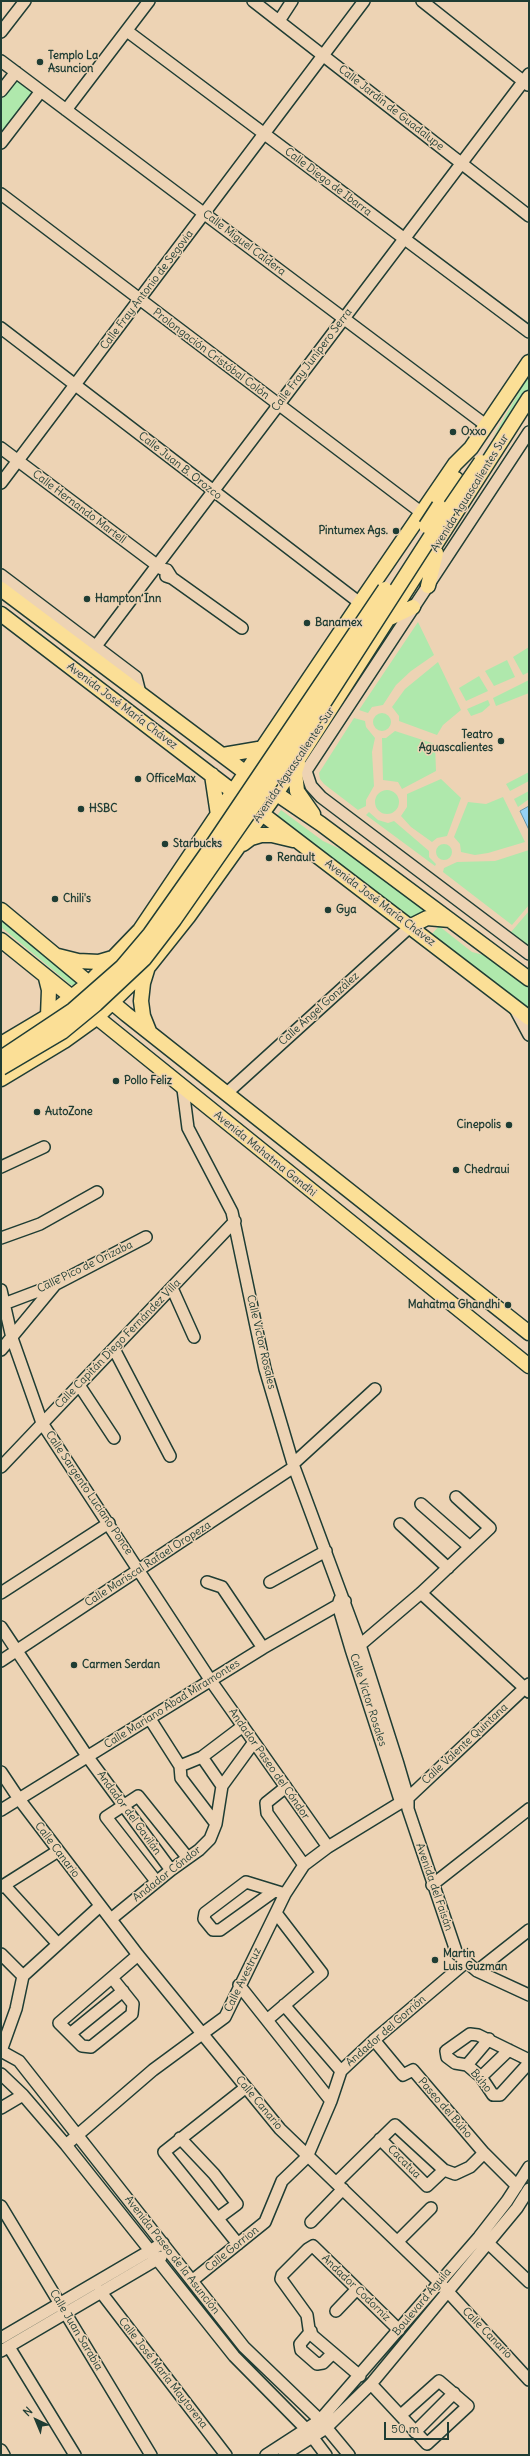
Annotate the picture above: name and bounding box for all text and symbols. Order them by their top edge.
place label: Templo La Asuncion [48,49,98,75]
marker: Templo La Asuncion [35,57,45,67]
street label: Calle Jardín de Guadalupe [336,63,446,153]
street label: Calle Diego de Ibarra [282,145,374,219]
street label: Calle Miguel Caldera [200,207,288,279]
street label: Calle Fray Antonio de Segovia [98,228,196,352]
street label: Prolongación Cristóbal Colón [150,306,272,402]
street label: Calle Fray Junípero Serra [269,306,355,414]
place label: Oxxo [461,425,486,439]
marker: Oxxo [448,427,458,437]
street label: Calle Juan B. Orozco [136,429,224,503]
street label: Avenida Aguascalientes Sur [428,432,512,554]
street label: Calle Hernando Martell [30,468,128,546]
place label: Pintumex Ags. [318,524,388,538]
marker: Pintumex Ags. [391,526,401,536]
place label: Hampton Inn [95,592,161,606]
marker: Hampton Inn [82,594,92,604]
place label: Banamex [315,616,362,630]
marker: Banamex [302,618,312,628]
street label: Avenida José María Chávez [64,660,180,752]
street label: Avenida Aguascalientes Sur [250,705,338,825]
place label: Teatro Aguascalientes [419,728,493,754]
marker: Teatro Aguascalientes [496,736,506,746]
place label: OfficeMax [146,772,196,786]
marker: OfficeMax [133,774,143,784]
place label: HSBC [89,802,117,816]
marker: HSBC [76,804,86,814]
place label: Starbucks [173,837,222,851]
marker: Starbucks [160,839,170,849]
place label: Renault [277,851,315,865]
marker: Renault [264,853,274,863]
street label: Avenida José María Chávez [322,857,438,949]
place label: Chili's [63,892,91,906]
marker: Chili's [50,894,60,904]
place label: Gya [336,903,356,917]
marker: Gya [323,905,333,915]
street label: Calle Ángel González [276,970,362,1048]
place label: Pollo Feliz [124,1074,172,1088]
marker: Pollo Feliz [111,1076,121,1086]
place label: AutoZone [45,1105,93,1119]
marker: AutoZone [32,1107,42,1117]
street label: Avenida Mahatma Gandhi [211,1108,319,1200]
place label: Cinepolis [457,1118,501,1132]
marker: Cinepolis [504,1120,514,1130]
place label: Chedraui [464,1163,509,1177]
marker: Chedraui [451,1165,461,1175]
street label: Calle Pico de Orizaba [35,1238,135,1296]
street label: Calle Capitán Diego Fernández Villa [52,1276,184,1412]
street label: Calle Víctor Rosales [244,1293,278,1391]
place label: Mahatma Ghandhi [408,1298,500,1312]
marker: Mahatma Ghandhi [503,1300,513,1310]
street label: Calle Sargento Luciano Ponce [43,1429,135,1557]
street label: Calle Mariscal Rafael Oropeza [83,1518,213,1610]
street label: Calle Víctor Rosales [347,1652,389,1748]
street label: Calle Mariano Abad Miramontes [102,1657,242,1751]
place label: Carmen Serdan [82,1658,160,1672]
marker: Carmen Serdan [69,1660,79,1670]
street label: Calle Valente Quintana [419,1701,511,1787]
street label: Andador Paseo del Cóndor [226,1706,312,1822]
street label: Andador del Gavilán [94,1768,164,1858]
street label: Calle Canario [32,1820,82,1880]
street label: Avenida del Faisán [413,1841,455,1933]
street label: Andador Cóndor [130,1843,204,1905]
street label: Calle Avestruz [222,1946,264,2014]
place label: Martin Luis Guzman [443,1947,507,1973]
marker: Martin Luis Guzman [430,1955,440,1965]
street label: Andador del Gorrión [343,1993,429,2069]
street label: Búho [468,2067,494,2095]
street label: Calle Canario [233,2073,285,2133]
street label: Paseo del Búho [415,2075,475,2141]
street label: Cacatua [385,2143,423,2181]
street label: Avenida Paseo de la Asunción [122,2193,222,2317]
street label: Calle Gorrion [203,2223,261,2275]
street label: Andador Codorniz [319,2252,393,2324]
street label: Boulevard Águila [390,2266,454,2338]
street label: Calle Juan Sarabia [47,2287,105,2373]
street label: Calle Canario [459,2305,515,2361]
street label: Calle José María Maytorena [116,2315,210,2431]
north arrow [16,2400,56,2440]
text: N [20,2404,35,2419]
scale bar [386,2414,451,2440]
text: 50 m [391,2421,419,2436]

